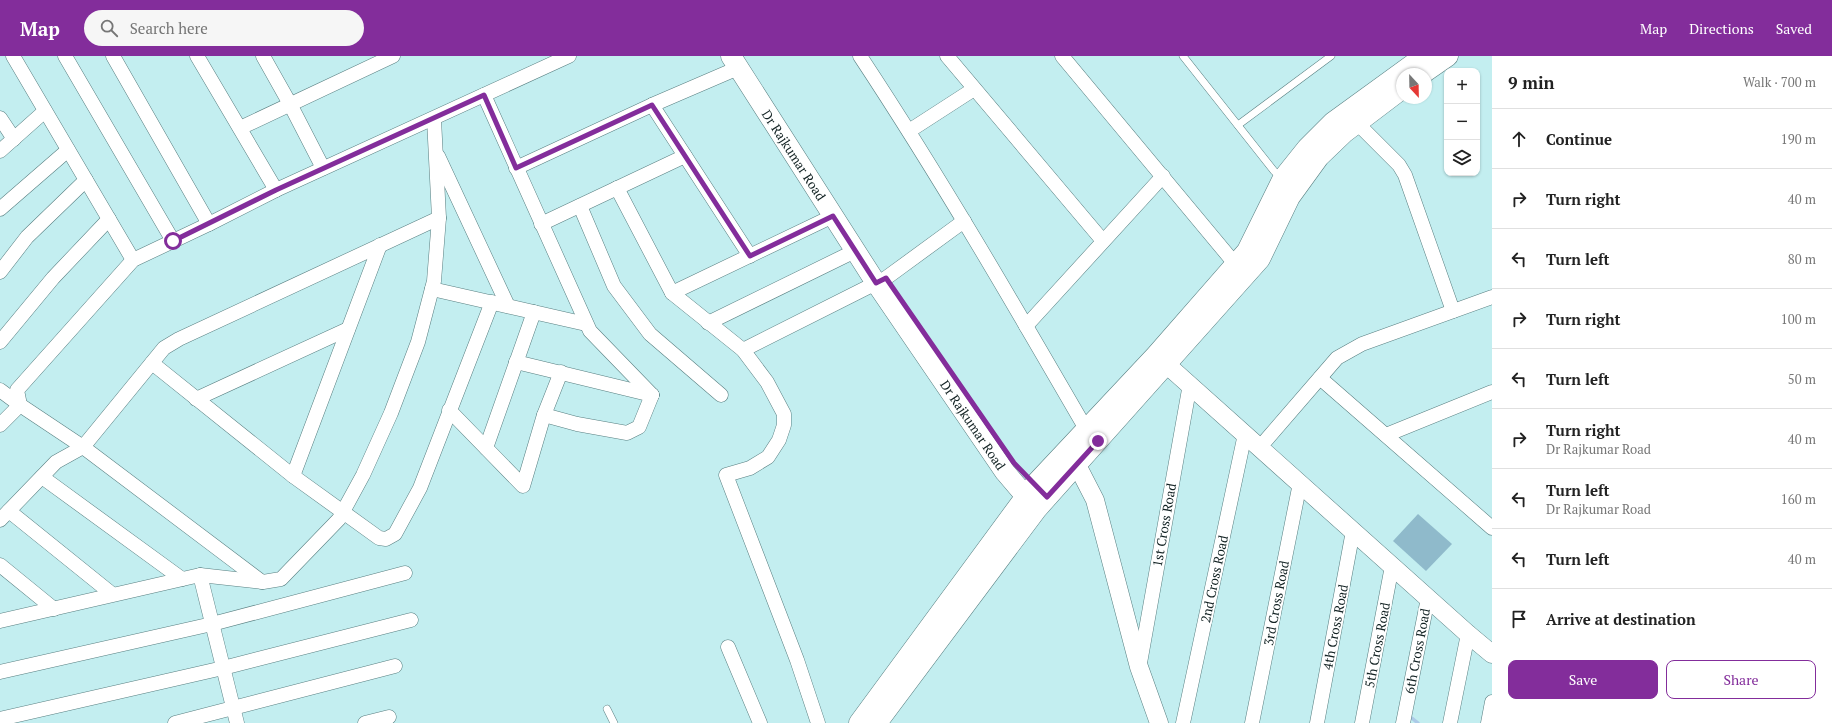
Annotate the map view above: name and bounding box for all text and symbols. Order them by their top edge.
search box [84,10,364,46]
text: Map [20,16,60,41]
icon: search [98,17,120,39]
text: Search here [130,18,208,38]
text: Map [1640,19,1667,38]
text: Directions [1689,19,1754,38]
text: Saved [1776,19,1812,38]
north arrow [1396,68,1432,104]
map controls [1444,68,1480,176]
button: + [1444,68,1480,104]
text: 9 min [1508,71,1555,94]
text: Walk · 700 m [1743,73,1816,91]
button: − [1444,104,1480,140]
street label: Dr Rajkumar Road [758,106,830,204]
icon: ahead [1508,128,1530,150]
text: Continue [1546,129,1612,149]
text: 190 m [1781,130,1816,148]
button: layers [1444,140,1480,176]
icon: right [1508,188,1530,210]
text: Turn right [1546,189,1621,209]
text: 40 m [1788,190,1816,208]
route start [164,232,182,250]
icon: left [1508,248,1530,270]
text: Turn left [1546,249,1610,269]
text: 80 m [1788,250,1816,268]
icon: right [1508,308,1530,330]
text: Turn right [1546,309,1621,329]
text: 100 m [1781,310,1816,328]
icon: left [1508,368,1530,390]
text: Turn left [1546,369,1610,389]
text: 50 m [1788,370,1816,388]
street label: Dr Rajkumar Road [936,376,1010,474]
text: Turn right [1546,420,1621,440]
icon: right [1508,428,1530,450]
text: 40 m [1788,430,1816,448]
route end [1089,432,1107,450]
text: Dr Rajkumar Road [1546,440,1651,458]
text: Turn left [1546,480,1610,500]
street label: 1st Cross Road [1148,482,1180,568]
icon: left [1508,488,1530,510]
text: 160 m [1781,490,1816,508]
text: Dr Rajkumar Road [1546,500,1651,518]
street label: 2nd Cross Road [1196,534,1232,624]
icon: left [1508,548,1530,570]
text: Turn left [1546,549,1610,569]
text: 40 m [1788,550,1816,568]
street label: 3rd Cross Road [1259,559,1293,647]
street label: 4th Cross Road [1318,583,1352,671]
street label: 5th Cross Road [1360,601,1394,689]
street label: 6th Cross Road [1400,607,1434,695]
icon: arrive [1508,608,1530,630]
text: Arrive at destination [1546,609,1696,629]
button: Save [1508,660,1658,699]
button: Share [1666,660,1816,699]

